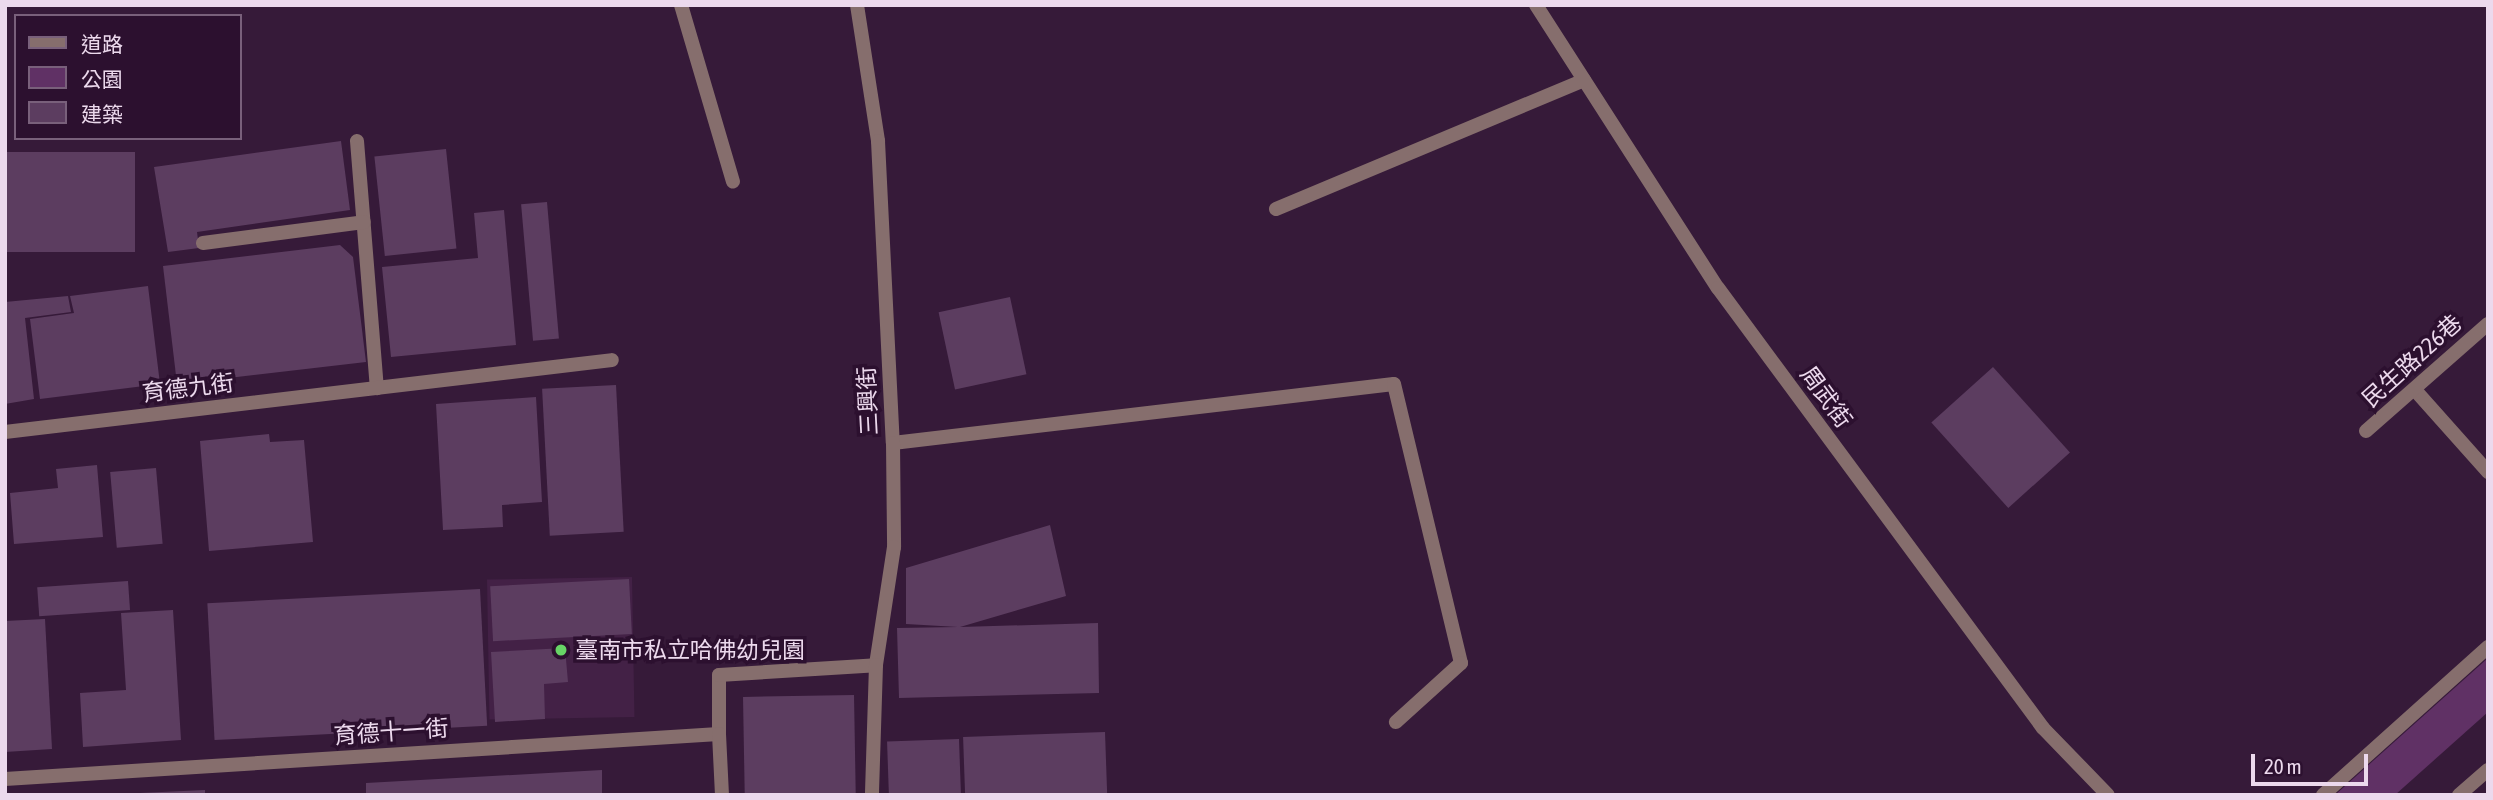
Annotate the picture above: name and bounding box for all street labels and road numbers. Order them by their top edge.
street label: 民生路226巷 [2357,309,2467,413]
street label: 周武街 [1795,361,1857,433]
street label: 三興街 [852,366,884,436]
street label: 育德九街 [141,369,235,407]
street label: 育德十一街 [333,714,449,750]

